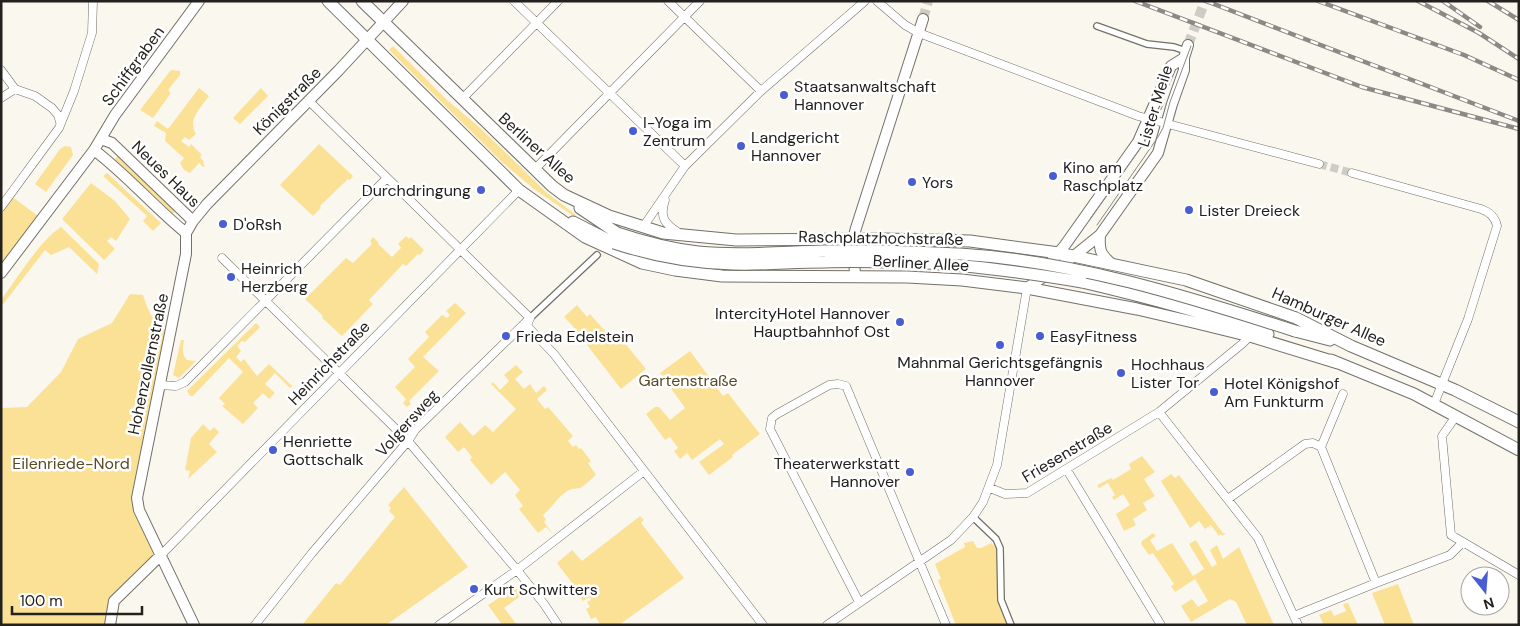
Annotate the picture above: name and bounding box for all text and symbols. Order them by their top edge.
street label: Schiffgraben [97,22,169,110]
street label: Königstraße [248,62,326,140]
street label: Lister Meile [1133,63,1177,149]
place label: Staatsanwaltschaft Hannover [794,76,936,115]
marker: Staatsanwaltschaft Hannover [778,89,790,101]
street label: Berliner Allee [494,108,580,188]
place label: I-Yoga im Zentrum [643,112,711,151]
marker: I-Yoga im Zentrum [627,125,639,137]
place label: Landgericht Hannover [751,127,839,166]
street label: Neues Haus [127,136,205,212]
marker: Landgericht Hannover [735,140,747,152]
place label: Kino am Raschplatz [1063,157,1143,196]
marker: Kino am Raschplatz [1047,170,1059,182]
place label: Yors [922,172,953,193]
marker: Yors [906,176,918,188]
place label: Durchdringung [362,180,471,201]
marker: Durchdringung [475,184,487,196]
place label: Lister Dreieck [1199,200,1300,221]
marker: Lister Dreieck [1183,204,1195,216]
place label: D'oRsh [233,214,282,235]
marker: D'oRsh [217,218,229,230]
street label: Raschplatzhochstraße [798,226,964,250]
street label: Berliner Allee [872,250,970,276]
place label: Heinrich Herzberg [241,258,308,297]
marker: Heinrich Herzberg [225,271,237,283]
street label: Hamburger Allee [1269,282,1389,352]
street label: Hohenzollernstraße [123,291,173,437]
place label: IntercityHotel Hannover Hauptbahnhof Ost [715,303,890,342]
street label: Heinrichstraße [284,316,374,410]
marker: IntercityHotel Hannover Hauptbahnhof Ost [894,316,906,328]
place label: Frieda Edelstein [516,326,634,347]
place label: EasyFitness [1050,326,1137,347]
marker: Frieda Edelstein [500,330,512,342]
marker: EasyFitness [1034,330,1046,342]
marker: Mahnmal Gerichtsgefängnis Hannover [994,339,1006,351]
place label: Mahnmal Gerichtsgefängnis Hannover [897,352,1103,391]
place label: Hochhaus Lister Tor [1131,354,1205,393]
marker: Hochhaus Lister Tor [1115,367,1127,379]
park label: Gartenstraße [638,370,738,391]
place label: Hotel Königshof Am Funkturm [1224,373,1339,412]
street label: Volgersweg [371,385,443,461]
marker: Hotel Königshof Am Funkturm [1208,386,1220,398]
street label: Friesenstraße [1018,417,1116,487]
place label: Henriette Gottschalk [283,431,364,470]
marker: Henriette Gottschalk [267,444,279,456]
park label: Eilenriede-Nord [12,453,130,474]
place label: Theaterwerkstatt Hannover [774,453,900,492]
marker: Theaterwerkstatt Hannover [904,466,916,478]
north arrow [1460,566,1510,616]
place label: Kurt Schwitters [484,579,598,600]
marker: Kurt Schwitters [468,583,480,595]
scale bar [12,584,142,616]
text: 100 m [20,591,63,611]
text: N [1481,593,1496,614]

